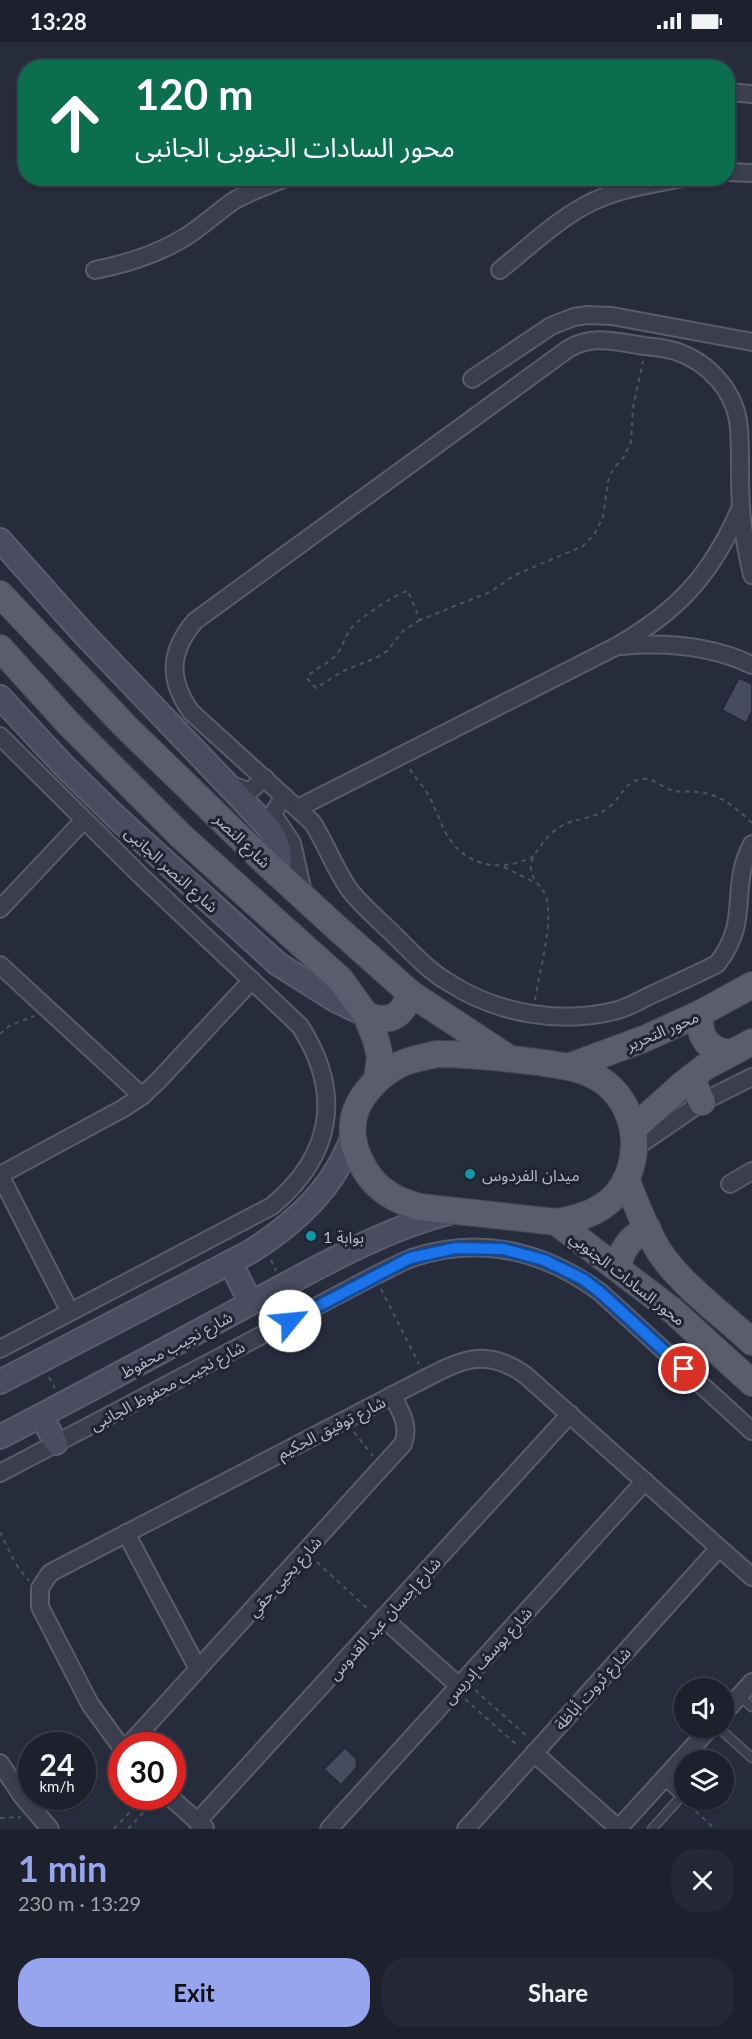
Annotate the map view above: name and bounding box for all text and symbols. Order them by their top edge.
text: 13:28 [30,8,87,35]
text: 120 m [135,69,253,119]
icon: ahead [36,84,114,162]
text: محور السادات الجنوبى الجانبى [135,130,455,163]
street label: شارع النصر [208,808,275,874]
street label: شارع النصر الجانبى [119,822,222,919]
street label: محور التحرير [622,1006,702,1055]
place label: ميدان الفردوس [482,1165,580,1185]
marker: ميدان الفردوس [463,1167,477,1181]
place label: بوابة 1 [323,1227,364,1247]
street label: محور السادات الجنوبي [564,1227,689,1332]
marker: بوابة 1 [304,1229,318,1243]
position arrow [258,1289,322,1353]
street label: شارع نجيب محفوظ [117,1307,237,1385]
street label: شارع نجيب محفوظ الجانبى [86,1336,249,1437]
pin [658,1343,709,1394]
icon: arrive [667,1352,700,1385]
street label: شارع توفيق الحكيم [274,1392,390,1466]
street label: شارع يحيى حقي [243,1532,328,1623]
street label: شارع إحسان عبد القدوس [324,1553,447,1686]
street label: شارع يوسف إدريس [439,1603,538,1710]
street label: شارع ثروت أباظة [550,1643,637,1736]
map controls [674,1678,734,1810]
button: sound [674,1678,734,1738]
speed limit sign: 30 [108,1732,186,1810]
text: 24 [40,1746,74,1782]
button: layers [674,1750,734,1810]
text: km/h [39,1777,75,1795]
text: 1 min [18,1846,107,1890]
button: close [671,1849,734,1912]
text: 230 m · 13:29 [18,1891,141,1915]
button: Exit [18,1958,370,2027]
button: Share [382,1958,734,2027]

